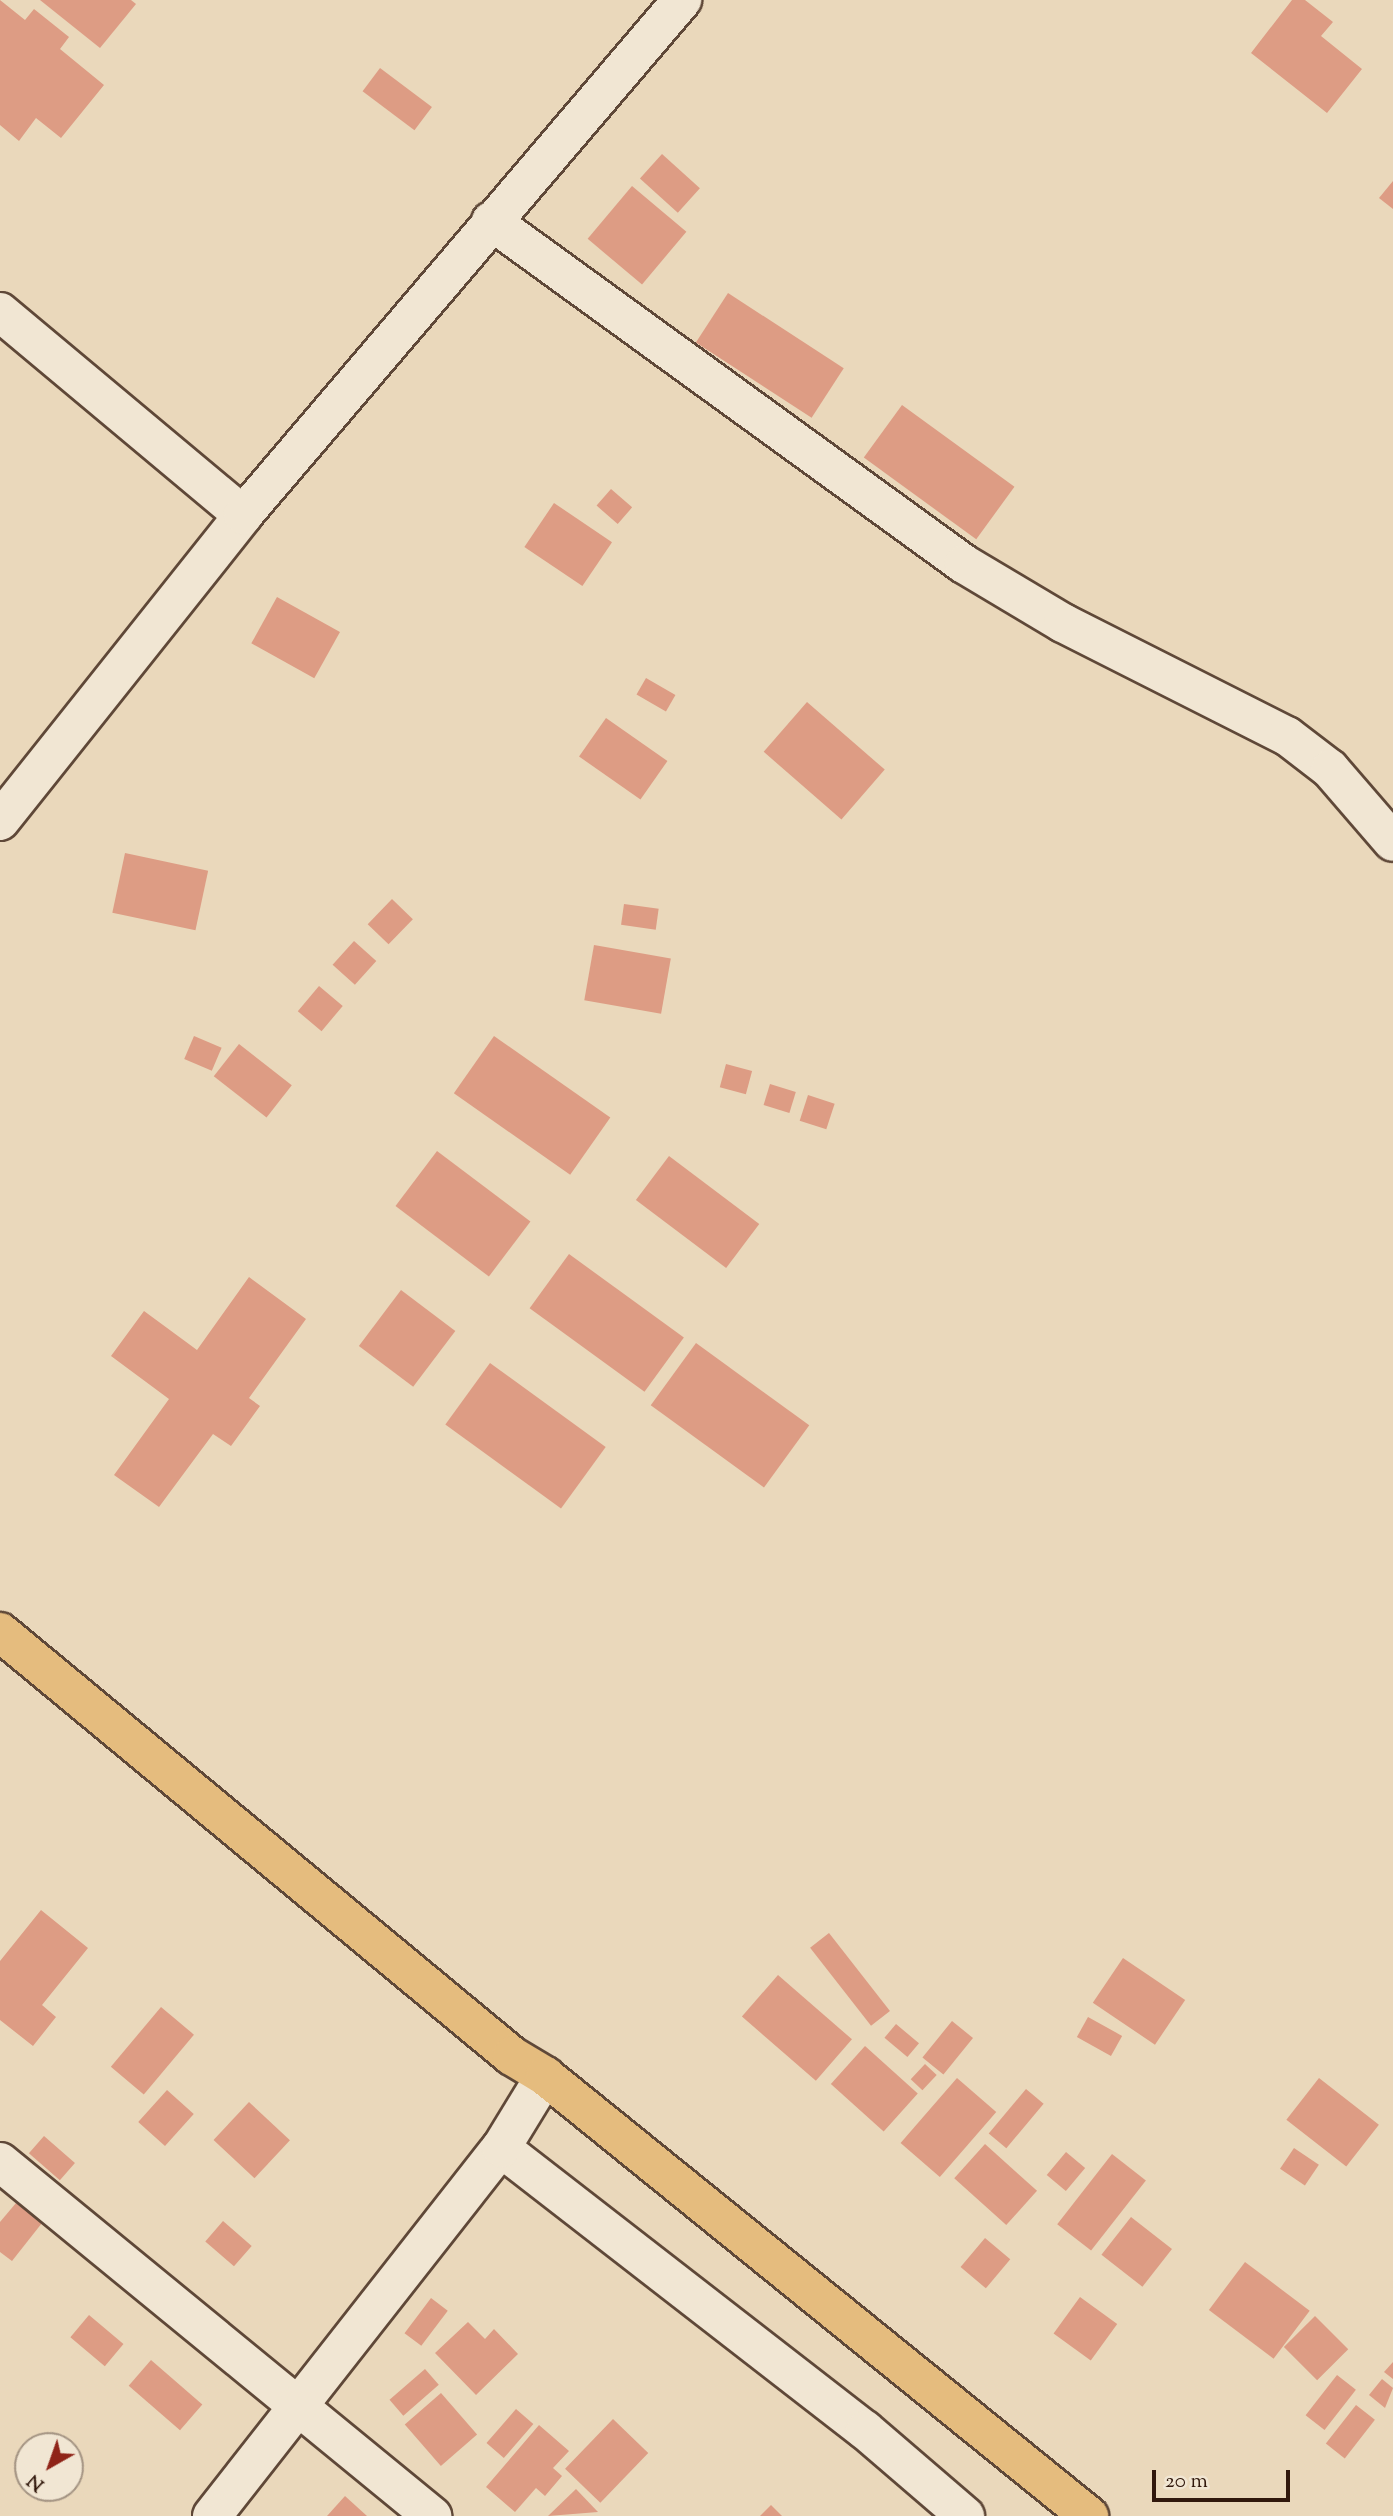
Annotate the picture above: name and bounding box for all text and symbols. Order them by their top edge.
north arrow [14,2432,84,2502]
scale bar [1155,2456,1293,2500]
text: N [22,2467,51,2497]
text: 20 m [1165,2467,1208,2497]

